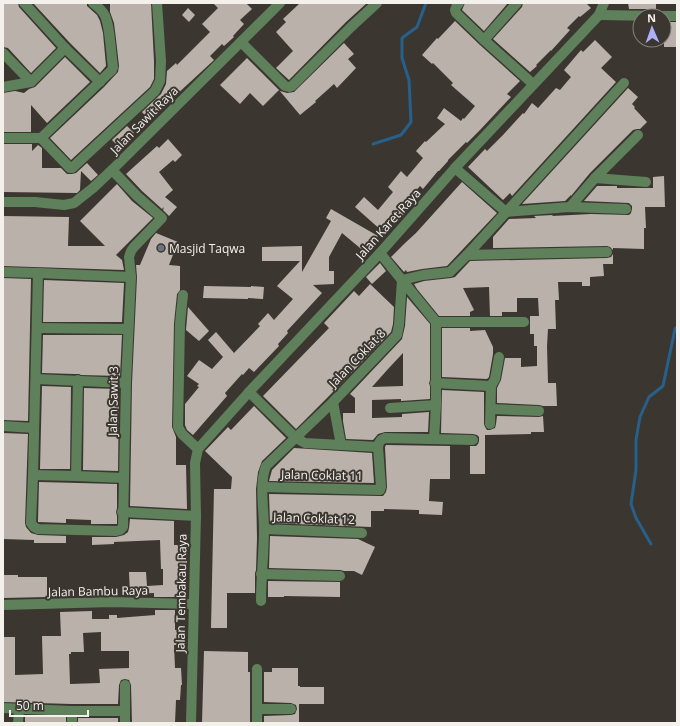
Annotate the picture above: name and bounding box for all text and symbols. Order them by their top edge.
north arrow [632,8,672,48]
text: N [647,10,656,25]
street label: Jalan Sawit Raya [106,82,182,158]
street label: Jalan Karet Raya [351,185,424,264]
place label: Masjid Taqwa [169,240,245,257]
marker: Masjid Taqwa [156,243,166,253]
street label: Jalan Coklat 8 [324,325,389,392]
street label: Jalan Sawit 3 [104,366,122,437]
street label: Jalan Coklat 11 [280,466,363,484]
street label: Jalan Coklat 12 [272,508,355,528]
street label: Jalan Tembakau Raya [171,533,191,654]
street label: Jalan Bambu Raya [47,582,148,600]
scale bar [10,692,88,718]
text: 50 m [16,697,44,714]

